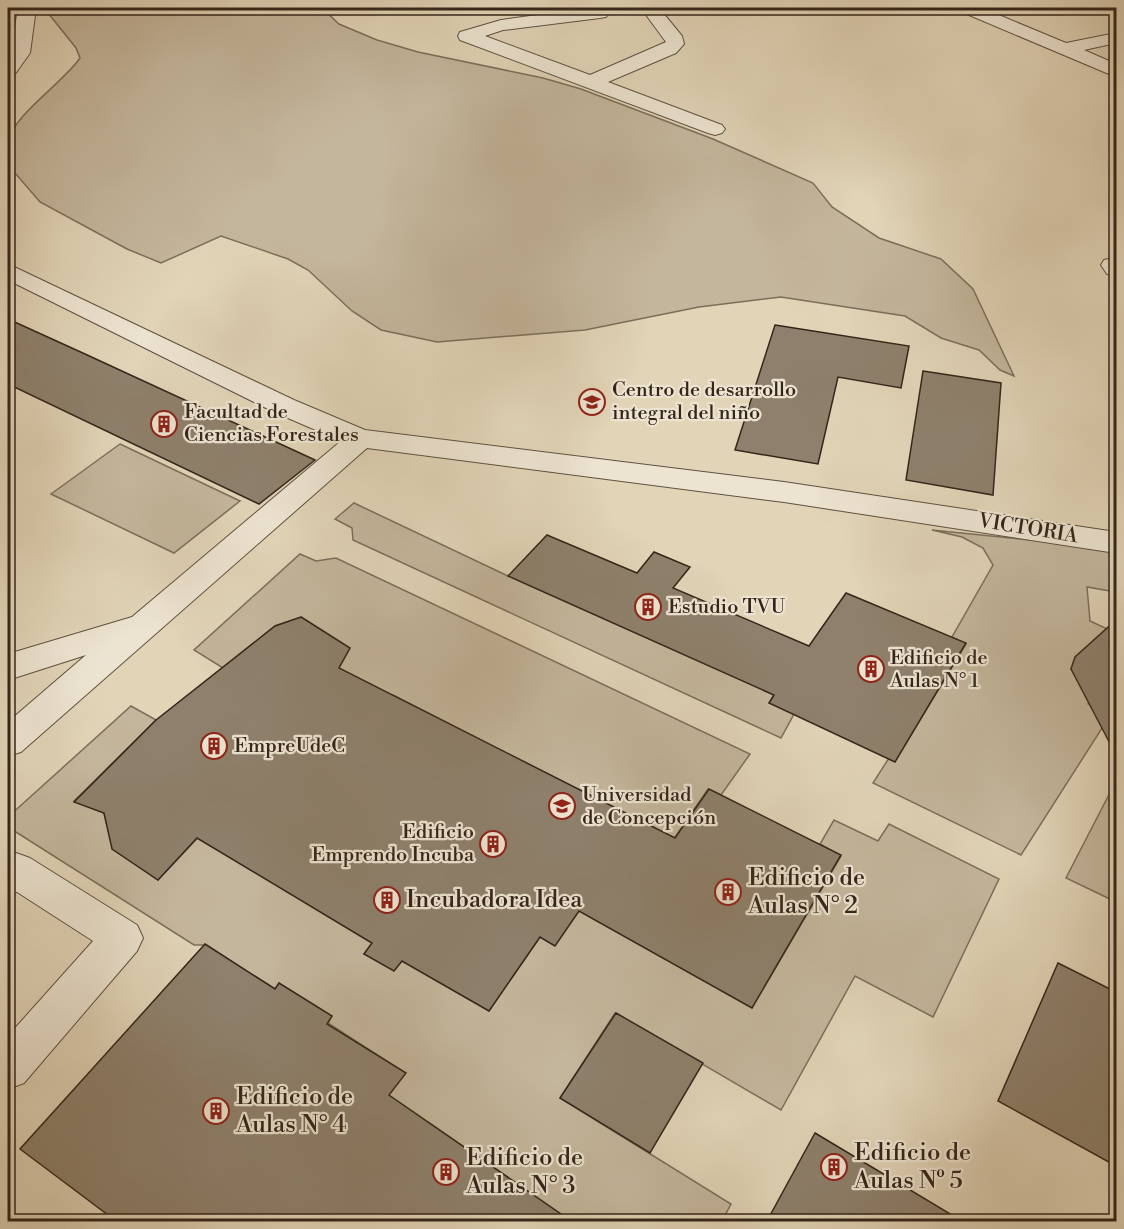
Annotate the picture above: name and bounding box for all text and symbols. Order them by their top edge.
place label: Centro de desarrollo integral del niño [612,378,796,426]
school or university icon: Centro de desarrollo integral del niño [577,387,607,417]
place label: Facultad de Ciencias Forestales [184,400,359,448]
building icon: Facultad de Ciencias Forestales [149,409,179,439]
street label: VICTORIA [975,509,1081,549]
building icon: Estudio TVU [633,592,663,622]
place label: Estudio TVU [668,595,786,620]
place label: Edificio de Aulas N° 1 [889,646,988,694]
building icon: Edificio de Aulas N° 1 [856,654,886,684]
building icon: EmpreUdeC [199,731,229,761]
place label: EmpreUdeC [234,734,345,759]
place label: Universidad de Concepción [582,783,716,831]
school or university icon: Universidad de Concepción [547,791,577,821]
place label: Edificio Emprendo Incuba [311,820,475,868]
building icon: Edificio Emprendo Incuba [478,829,508,859]
place label: Edificio de Aulas N° 2 [747,863,865,921]
building icon: Edificio de Aulas N° 2 [713,877,743,907]
building icon: Incubadora Idea [372,885,402,915]
place label: Incubadora Idea [406,885,583,915]
place label: Edificio de Aulas N° 4 [235,1082,353,1140]
building icon: Edificio de Aulas N° 4 [201,1096,231,1126]
place label: Edificio de Aulas Nº 5 [853,1138,971,1196]
place label: Edificio de Aulas N° 3 [465,1143,583,1201]
building icon: Edificio de Aulas Nº 5 [819,1152,849,1182]
building icon: Edificio de Aulas N° 3 [431,1157,461,1187]

